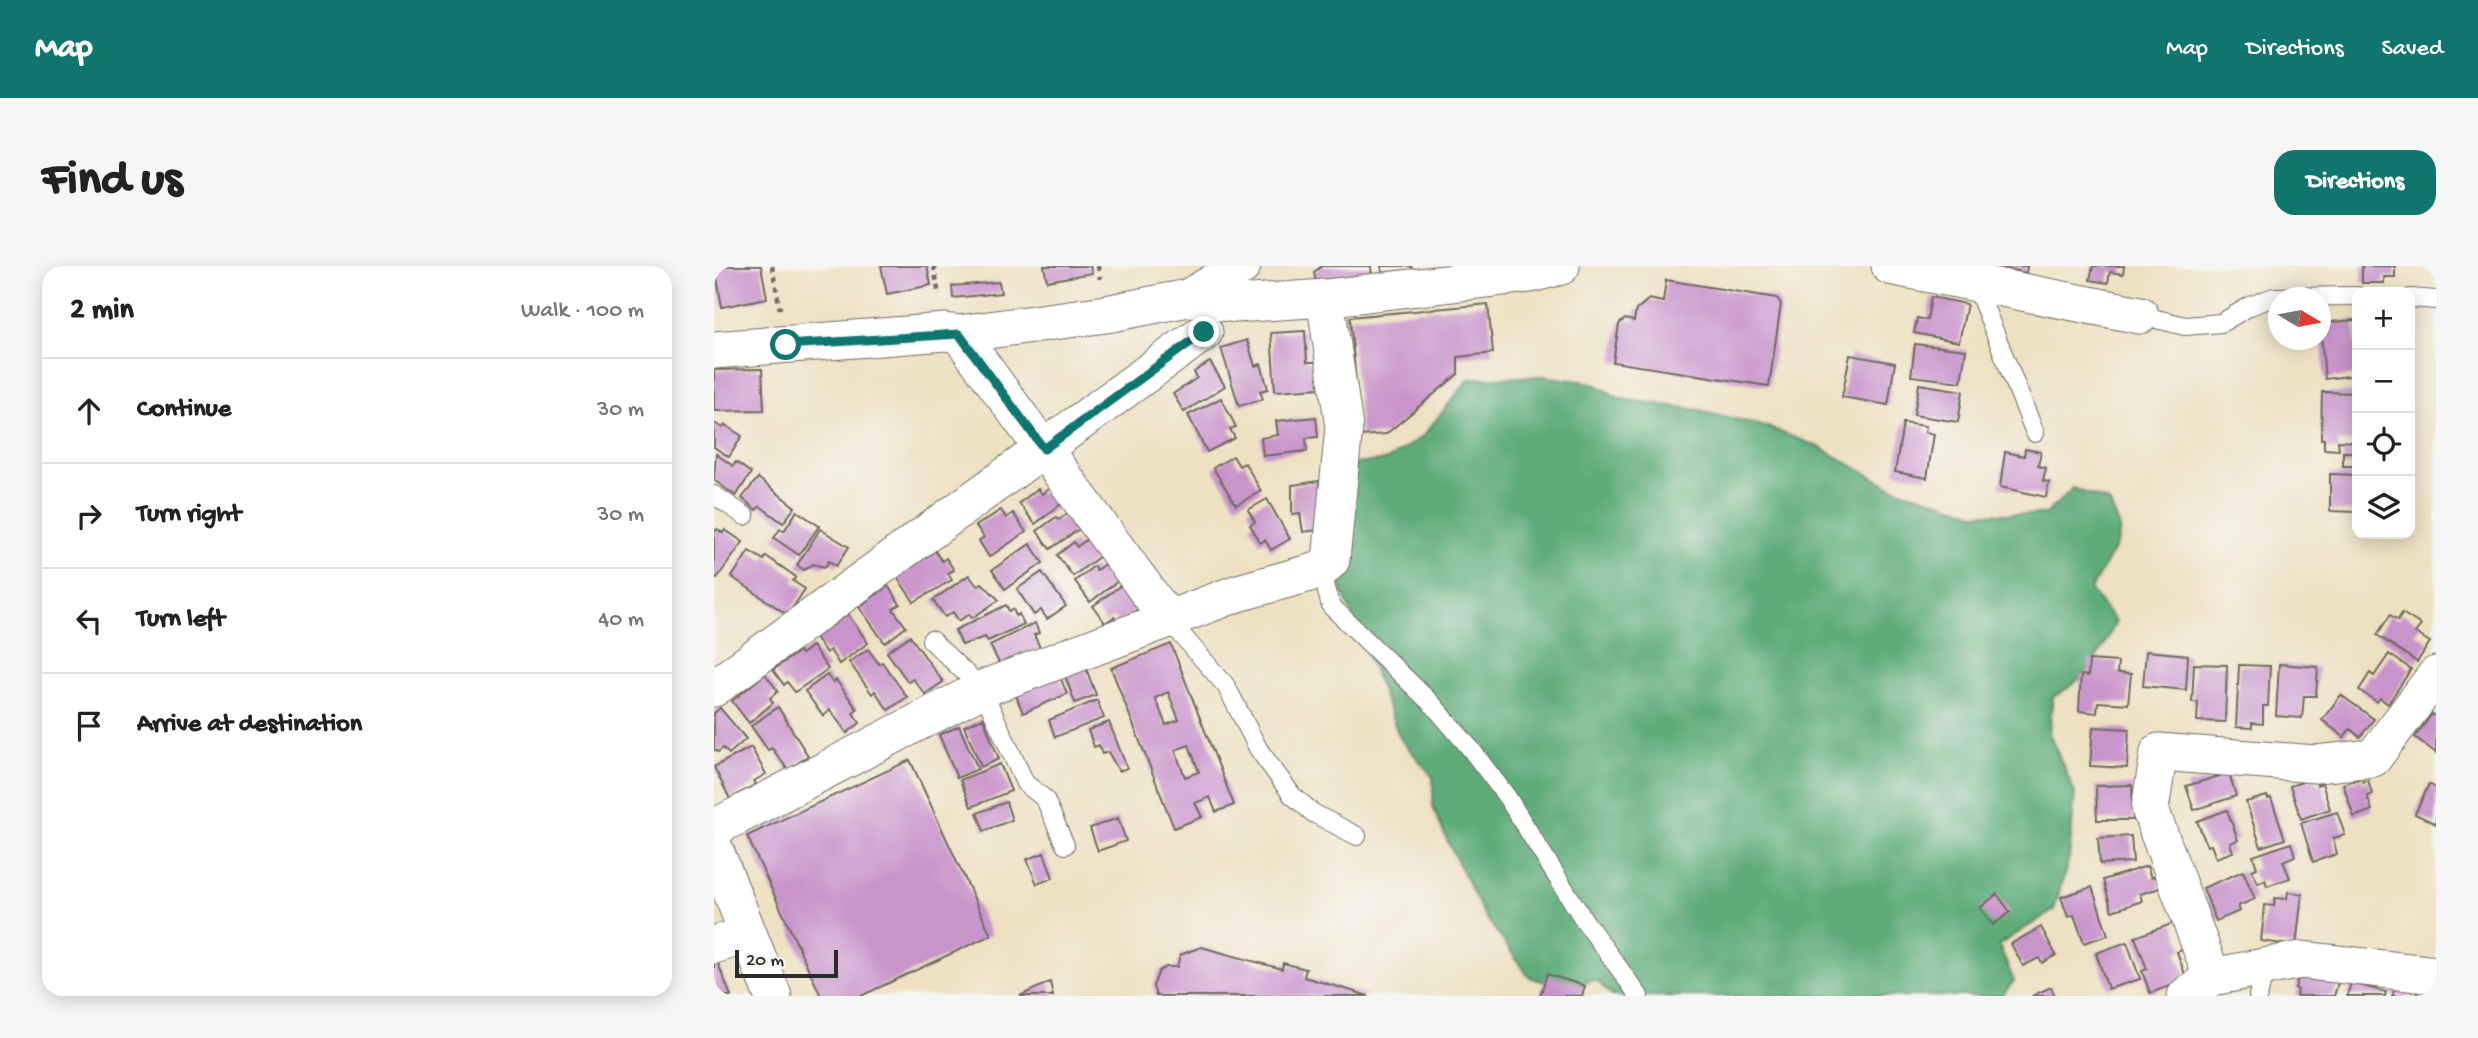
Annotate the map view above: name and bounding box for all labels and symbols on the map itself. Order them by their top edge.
north arrow [2268,287,2331,350]
route end [1188,316,1219,347]
route start [770,329,801,360]
scale bar [735,947,838,979]

